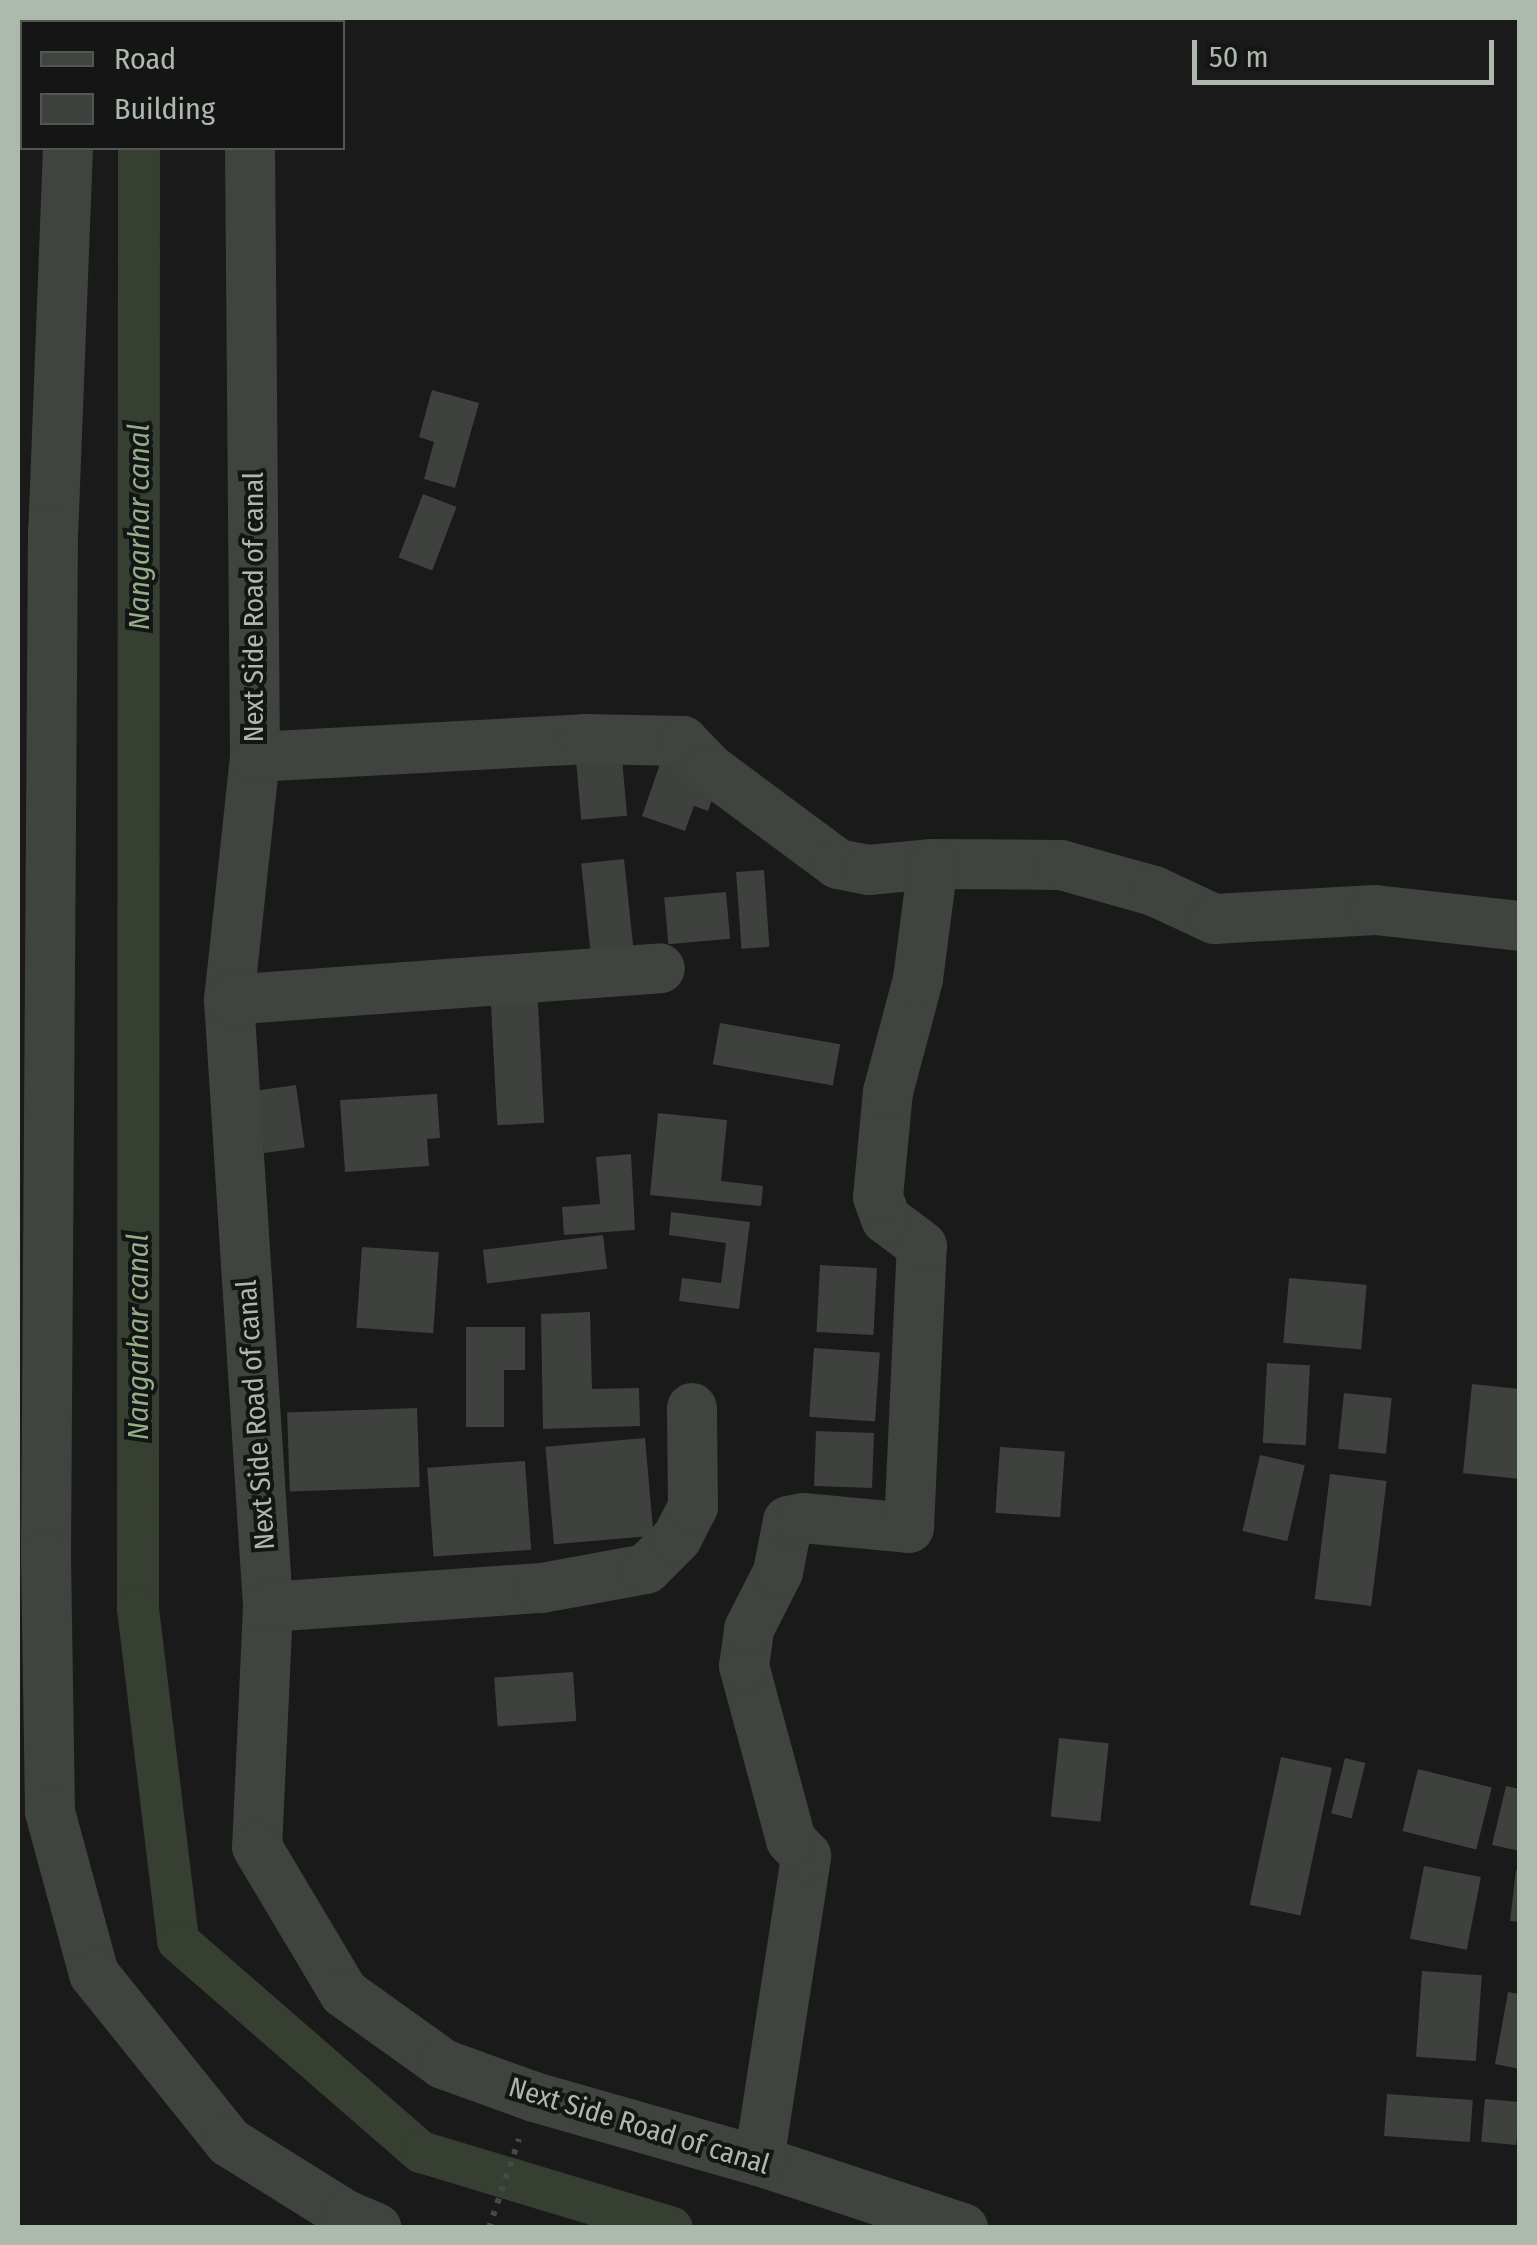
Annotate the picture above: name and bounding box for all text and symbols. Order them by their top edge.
legend [20,20,345,150]
scale bar [1197,20,1500,82]
text: 50 m [1209,39,1269,75]
text: Road [114,41,176,77]
text: Building [114,91,215,127]
water label: Nangarhar canal [121,424,157,630]
street label: Next Side Road of canal [237,472,271,742]
water label: Nangarhar canal [120,1234,156,1440]
street label: Next Side Road of canal [230,1279,282,1551]
street label: Next Side Road of canal [505,2070,773,2182]

